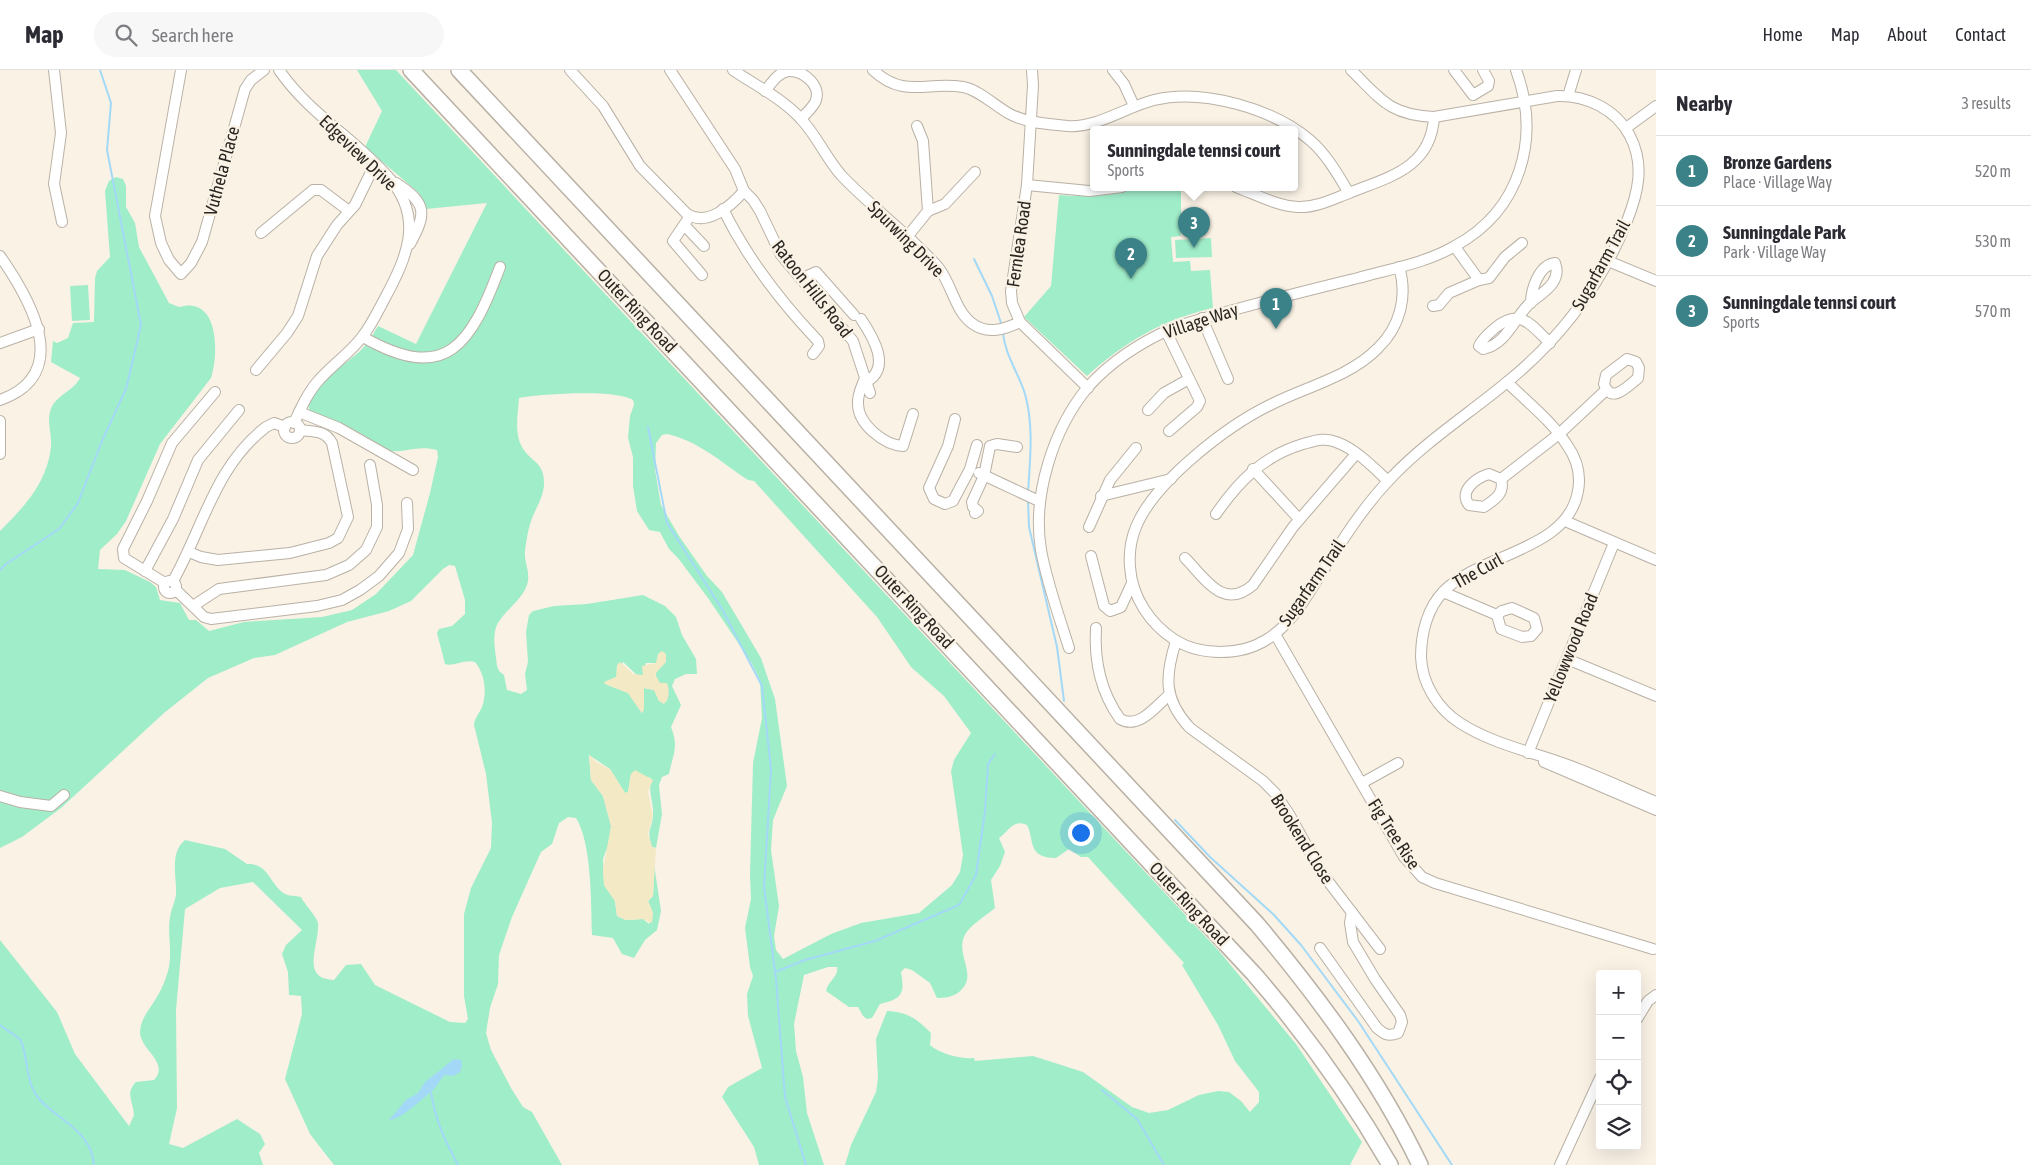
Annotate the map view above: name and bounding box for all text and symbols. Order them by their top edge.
search box [94,12,444,57]
text: Map [25,21,64,48]
icon: search [112,21,140,49]
text: Search here [152,24,234,46]
text: Home [1763,24,1803,45]
text: Map [1831,24,1860,45]
text: About [1888,24,1927,45]
text: Contact [1955,24,2006,45]
text: Nearby [1676,91,1732,115]
text: 3 results [1961,94,2011,112]
street label: Edgeview Drive [315,111,401,195]
street label: Vuthela Place [200,124,244,218]
popup [1090,126,1298,191]
text: Sunningdale tennsi court [1108,139,1280,161]
text: Bronze Gardens [1723,151,1832,173]
text: Sports [1108,161,1144,179]
text: 1 [1688,162,1696,180]
text: 520 m [1975,162,2011,180]
text: Place · Village Way [1723,173,1832,191]
street label: Spurwing Drive [864,196,949,281]
street label: Fernlea Road [1002,199,1035,289]
pin: 3 [1178,207,1210,248]
street label: Sugarfarm Trail [1567,216,1634,314]
text: Sunningdale Park [1723,221,1846,243]
text: 2 [1688,232,1696,250]
text: 530 m [1975,232,2011,250]
street label: Ratoon Hills Road [768,236,857,342]
pin: 2 [1115,238,1147,279]
text: Park · Village Way [1723,243,1826,261]
street label: Outer Ring Road [593,265,681,357]
pin: 1 [1260,288,1292,329]
text: Sunningdale tennsi court [1723,291,1896,313]
street label: Village Way [1161,299,1241,342]
text: 3 [1688,302,1696,320]
text: 570 m [1975,302,2011,320]
text: Sports [1723,313,1760,331]
street label: Sugarfarm Trail [1274,535,1349,630]
street label: The Curl [1449,548,1507,593]
street label: Outer Ring Road [870,561,958,653]
street label: Yellowwood Road [1539,590,1602,706]
street label: Brookend Close [1267,790,1338,888]
street label: Fig Tree Rise [1364,794,1425,873]
your location [1068,820,1094,846]
street label: Outer Ring Road [1145,858,1233,950]
map controls [1596,970,1641,1150]
button: + [1596,970,1641,1015]
button: − [1596,1015,1641,1060]
button: locate [1596,1060,1641,1105]
button: layers [1596,1105,1641,1150]

